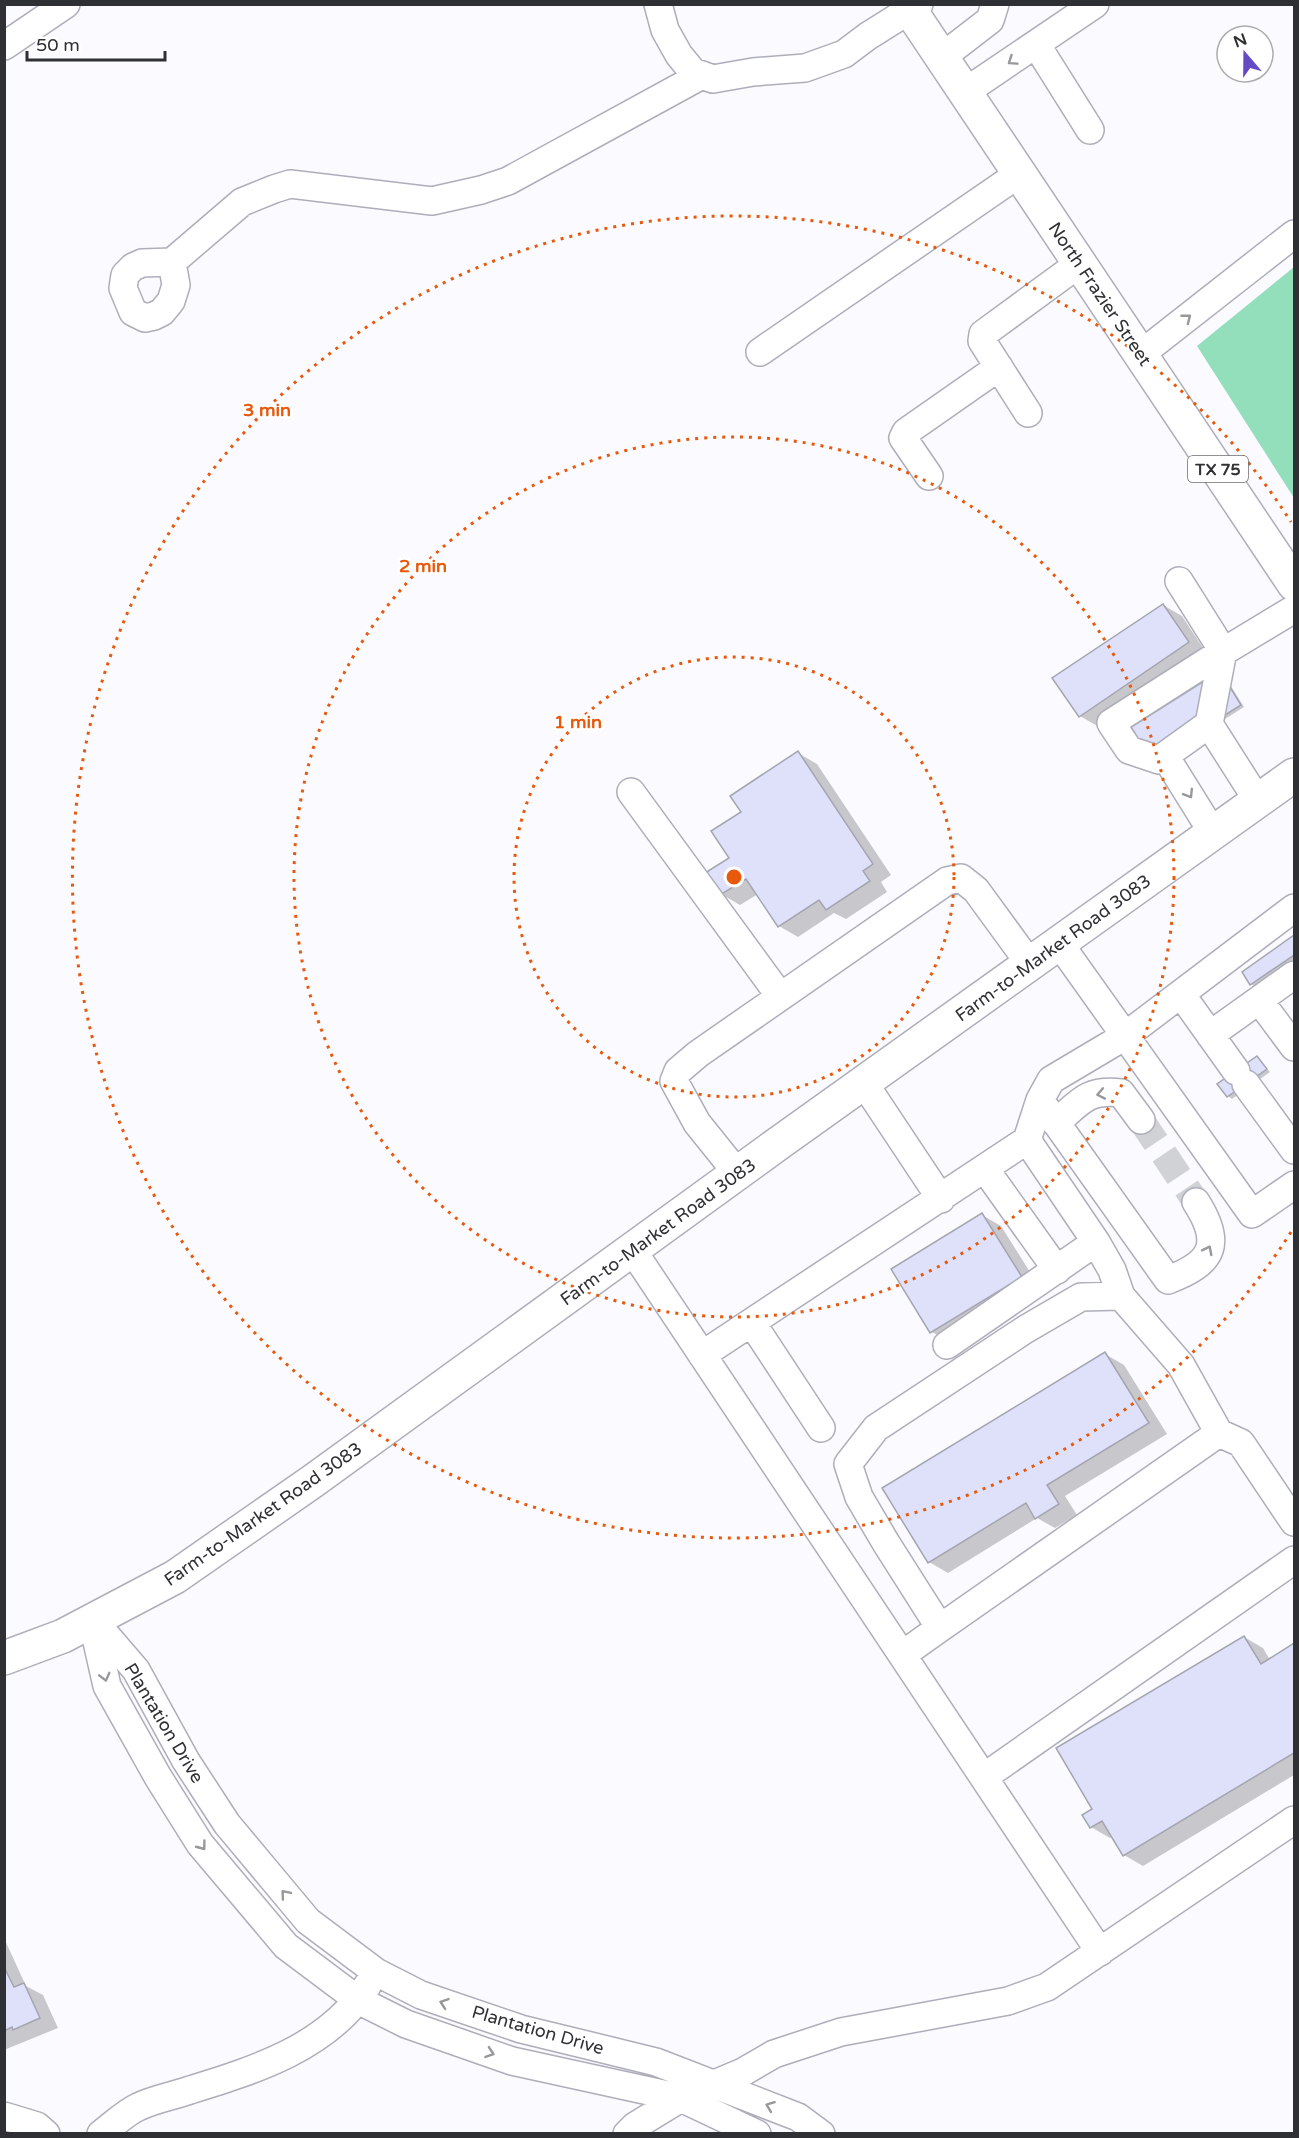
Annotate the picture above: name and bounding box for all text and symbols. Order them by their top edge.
scale bar [27,24,165,62]
north arrow [1215,24,1275,84]
text: N [1231,29,1250,52]
text: 50 m [36,34,80,56]
one-way arrow [1007,54,1018,65]
street label: North Frazier Street [1044,218,1156,370]
one-way arrow [1180,315,1191,326]
text: 3 min [243,399,291,421]
road number: TX 75 [1188,456,1248,482]
text: 2 min [399,555,447,577]
text: 1 min [554,711,602,733]
one-way arrow [1182,788,1193,799]
centre of rings [724,867,744,887]
street label: Farm-to-Market Road 3083 [951,870,1155,1026]
one-way arrow [1096,1087,1106,1100]
street label: Farm-to-Market Road 3083 [556,1154,760,1310]
one-way arrow [1200,1245,1212,1256]
street label: Farm-to-Market Road 3083 [160,1437,366,1591]
street label: Plantation Drive [119,1659,209,1787]
one-way arrow [98,1672,111,1682]
one-way arrow [195,1839,206,1850]
one-way arrow [282,1890,293,1901]
one-way arrow [439,1997,450,2010]
street label: Plantation Drive [469,2001,607,2059]
one-way arrow [484,2046,495,2058]
one-way arrow [765,2101,776,2113]

